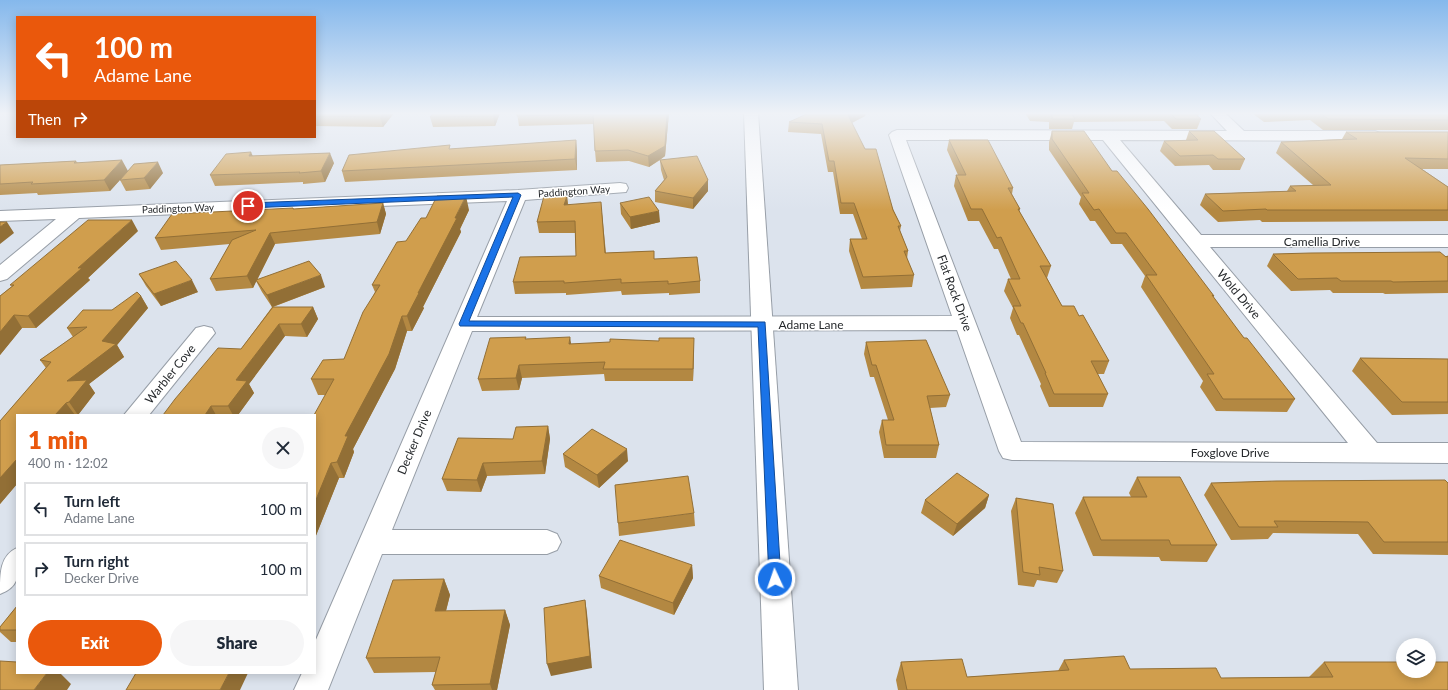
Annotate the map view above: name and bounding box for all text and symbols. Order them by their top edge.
text: 100 m [94,30,173,64]
icon: left [28,32,80,84]
text: Adame Lane [94,64,192,86]
icon: right [69,108,91,130]
text: Then [28,110,61,128]
street label: Paddington Way [538,182,611,200]
pin [231,189,265,223]
icon: arrive [237,195,259,217]
street label: Paddington Way [142,201,215,215]
street label: Camellia Drive [1284,234,1360,249]
street label: Flat Rock Drive [934,253,976,333]
street label: Wold Drive [1214,266,1264,322]
street label: Adame Lane [778,317,844,332]
street label: Warbler Cove [141,341,199,407]
street label: Decker Drive [394,407,434,477]
text: 1 min [28,425,88,454]
button: close [262,427,304,469]
street label: Foxglove Drive [1191,445,1269,460]
text: 400 m · 12:02 [28,455,108,471]
text: Turn left [64,492,120,510]
icon: left [30,498,52,520]
text: 100 m [260,500,302,518]
text: Adame Lane [64,510,135,526]
text: Turn right [64,552,129,570]
icon: right [30,558,52,580]
position arrow [754,558,796,600]
text: 100 m [260,560,302,578]
text: Decker Drive [64,570,139,586]
button: Exit [28,620,162,666]
button: Share [170,620,304,666]
map controls [1396,638,1436,678]
button: layers [1396,638,1436,678]

